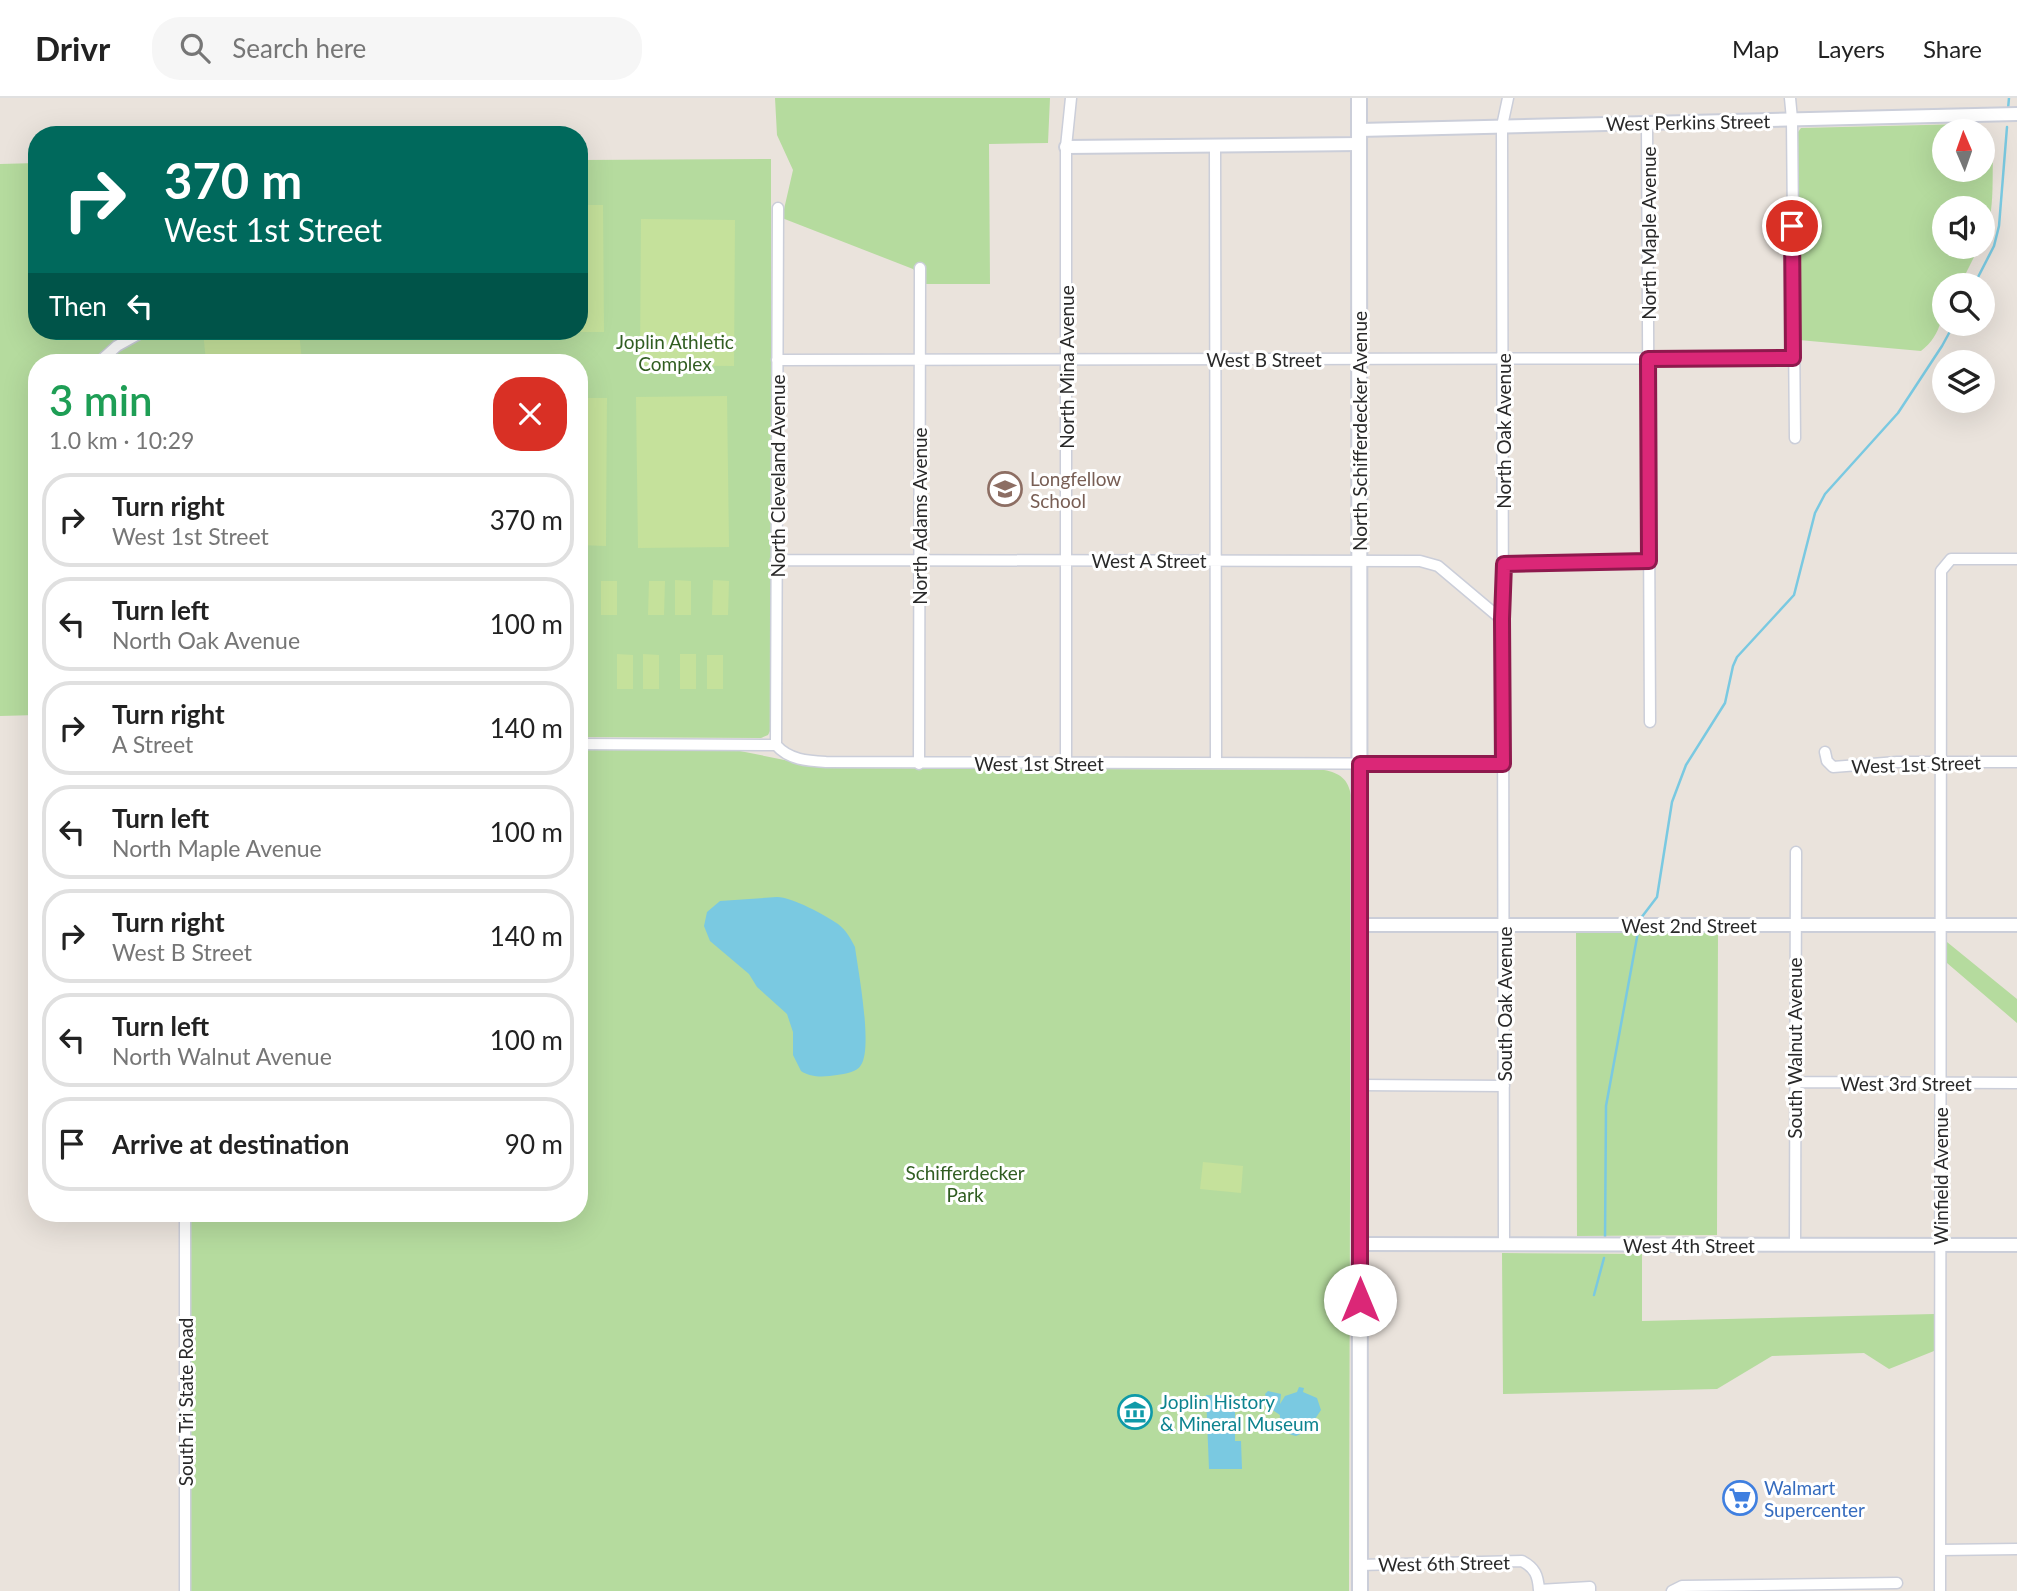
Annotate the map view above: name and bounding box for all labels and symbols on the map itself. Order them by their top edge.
street label: West Perkins Street [1606,109,1771,135]
north arrow [1932,119,1995,182]
street label: North Maple Avenue [1637,146,1660,320]
pin [1762,196,1822,256]
street label: North Mina Avenue [1055,285,1078,449]
street label: North Schifferdecker Avenue [1348,311,1371,551]
park label: Joplin Athletic Complex [616,330,734,375]
street label: West B Street [1206,348,1322,371]
street label: North Oak Avenue [1492,353,1515,509]
street label: North Cleveland Avenue [766,374,789,578]
street label: North Adams Avenue [908,427,931,605]
place label: Longfellow School [1030,467,1121,512]
school or university icon: Longfellow School [986,470,1024,508]
street label: West A Street [1091,549,1207,572]
street label: West 1st Street [1851,750,1981,778]
street label: West 1st Street [974,752,1104,775]
street label: West 2nd Street [1621,914,1757,937]
street label: South Oak Avenue [1493,926,1516,1082]
street label: South Walnut Avenue [1783,957,1806,1139]
street label: West 3rd Street [1840,1072,1972,1095]
street label: Winfield Avenue [1929,1107,1952,1245]
park label: Schifferdecker Park [905,1161,1025,1206]
street label: West 4th Street [1623,1234,1755,1257]
position arrow [1323,1263,1397,1337]
street label: South Tri State Road [174,1318,197,1486]
place label: Joplin History & Mineral Museum [1160,1390,1319,1435]
museum icon: Joplin History & Mineral Museum [1116,1393,1154,1431]
place label: Walmart Supercenter [1764,1476,1865,1521]
supermarket icon: Walmart Supercenter [1721,1479,1759,1517]
street label: West 6th Street [1378,1550,1510,1576]

